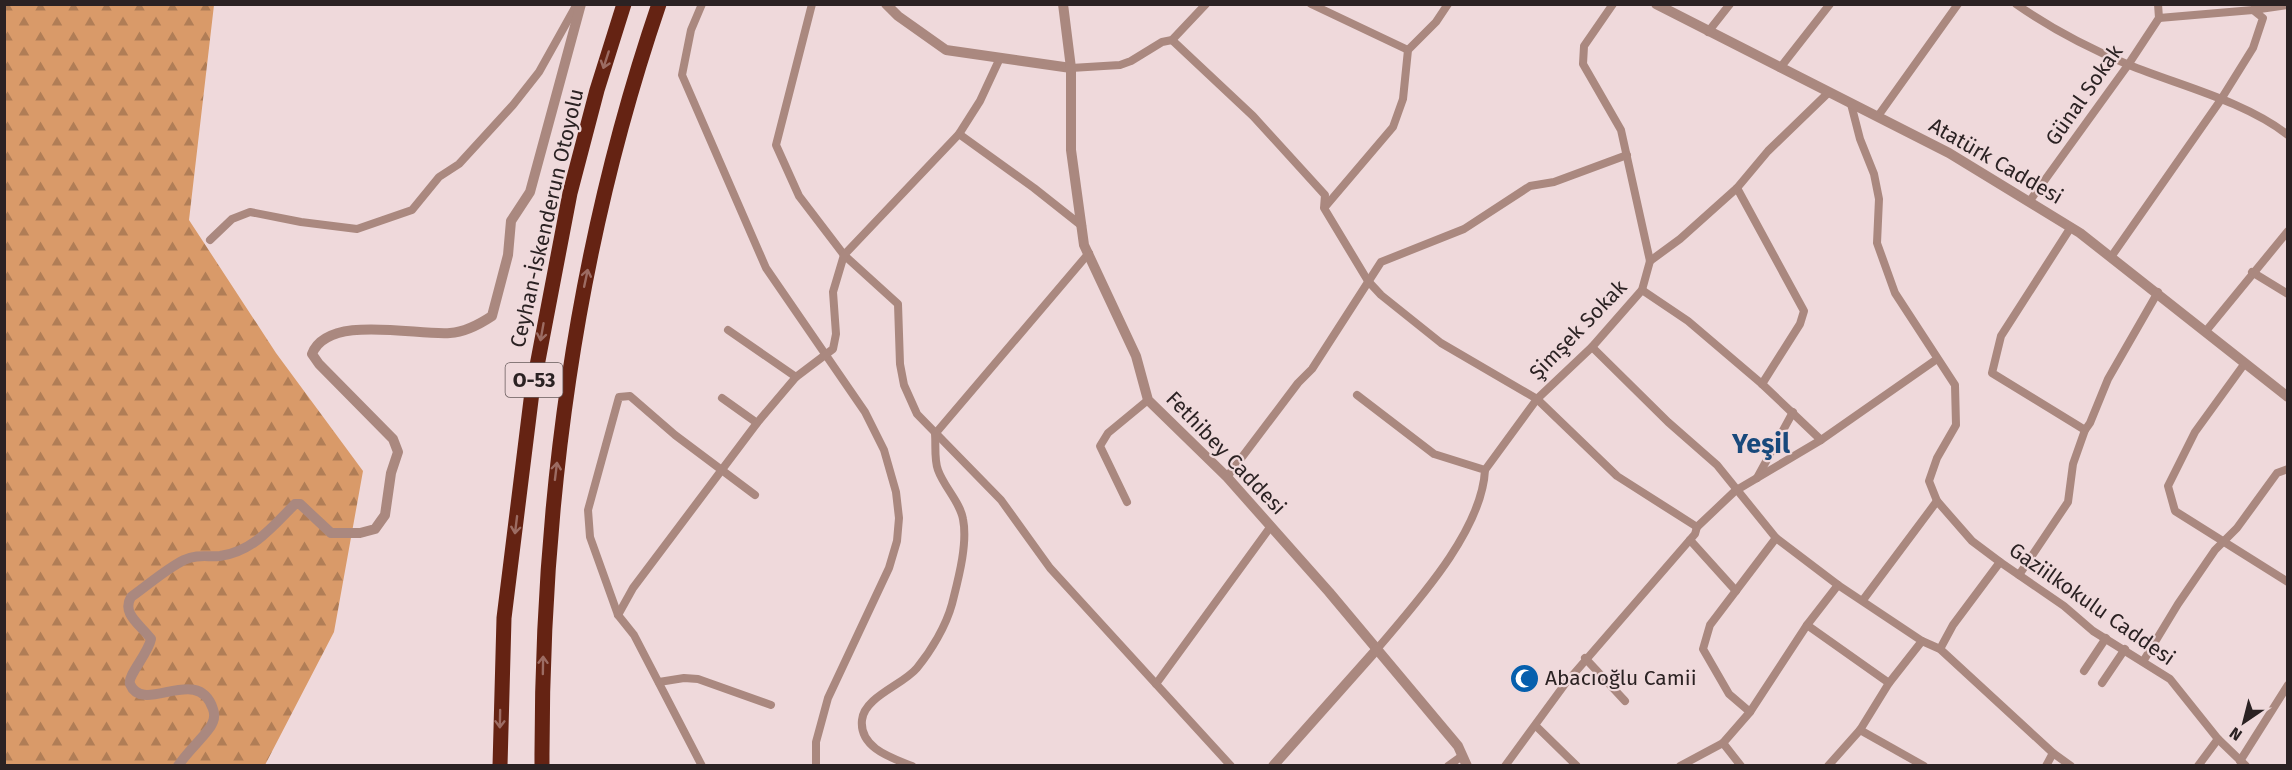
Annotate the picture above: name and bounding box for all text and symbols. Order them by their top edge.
street label: Günal Sokak [2040,39,2128,150]
one-way arrow [600,50,611,69]
street label: Ceyhan-İskenderun Otoyolu [505,86,589,350]
street label: Atatürk Caddesi [1924,112,2068,210]
one-way arrow [581,269,592,288]
street label: Şimşek Sokak [1524,274,1632,386]
one-way arrow [536,321,547,341]
road number: O-53 [506,363,562,397]
street label: Fethibey Caddesi [1160,386,1292,520]
district label: Yeşil [1731,428,1791,460]
one-way arrow [551,461,562,481]
one-way arrow [510,514,521,534]
street label: Gaziilkokulu Caddesi [2004,537,2180,671]
one-way arrow [538,656,549,676]
mosque icon: Abacıoğlu Camii [1508,662,1540,694]
place label: Abacıoğlu Camii [1545,665,1697,691]
north arrow [2214,692,2274,752]
one-way arrow [494,708,505,728]
text: N [2226,723,2245,745]

